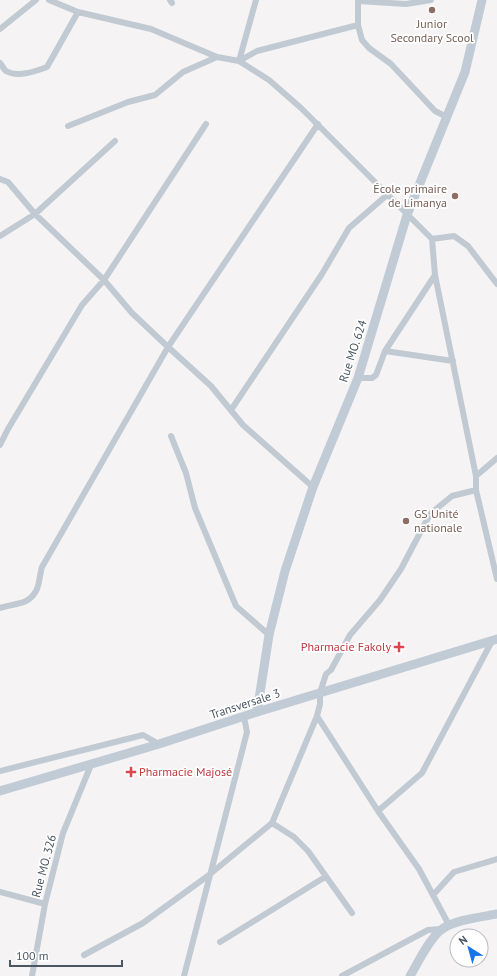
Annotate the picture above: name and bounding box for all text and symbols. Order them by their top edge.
marker: Junior Secondary Scool [427,5,437,15]
place label: Junior Secondary Scool [390,16,474,45]
place label: École primaire de Limanya [373,181,447,210]
marker: École primaire de Limanya [450,191,460,201]
street label: Rue MO. 624 [335,317,370,384]
place label: GS Unité nationale [414,506,462,535]
marker: GS Unité nationale [401,516,411,526]
place label: Pharmacie Fakoly [301,639,391,654]
marker: Pharmacie Fakoly [394,642,404,652]
street label: Transversale 3 [208,685,282,722]
place label: Pharmacie Majosé [139,764,232,779]
marker: Pharmacie Majosé [126,767,136,777]
street label: Rue MO. 326 [28,833,59,899]
north arrow [449,928,489,968]
text: N [456,932,470,948]
scale bar [10,942,122,968]
text: 100 m [16,948,49,963]

